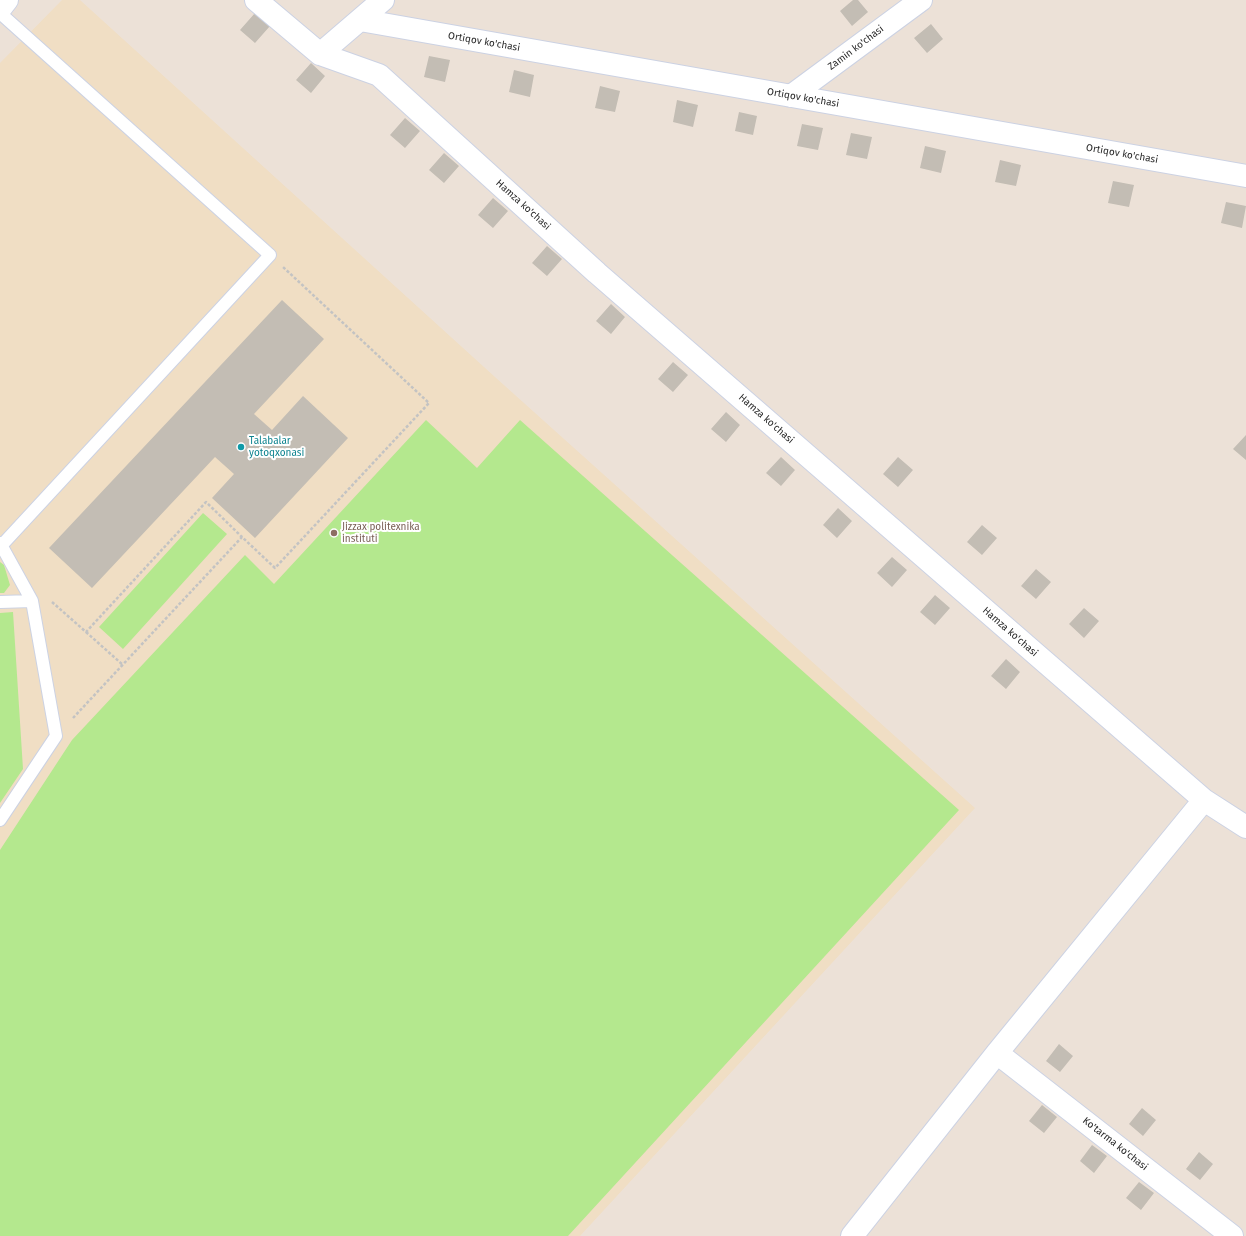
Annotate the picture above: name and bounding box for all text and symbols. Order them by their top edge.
street label: Zamin ko'chasi [826,23,886,73]
street label: Ortiqov ko'chasi [447,30,521,54]
street label: Ortiqov ko'chasi [766,86,840,110]
street label: Ortiqov ko'chasi [1085,142,1159,166]
street label: Hamza ko'chasi [493,177,553,233]
street label: Hamza ko'chasi [736,392,796,446]
place label: Talabalar yotoqxonasi [249,435,304,458]
marker: Talabalar yotoqxonasi [236,442,246,452]
place label: Jizzax politexnika instituti [342,521,420,544]
marker: Jizzax politexnika instituti [329,528,339,538]
street label: Hamza ko'chasi [980,605,1040,659]
street label: Ko'tarma ko'chasi [1080,1115,1150,1173]

